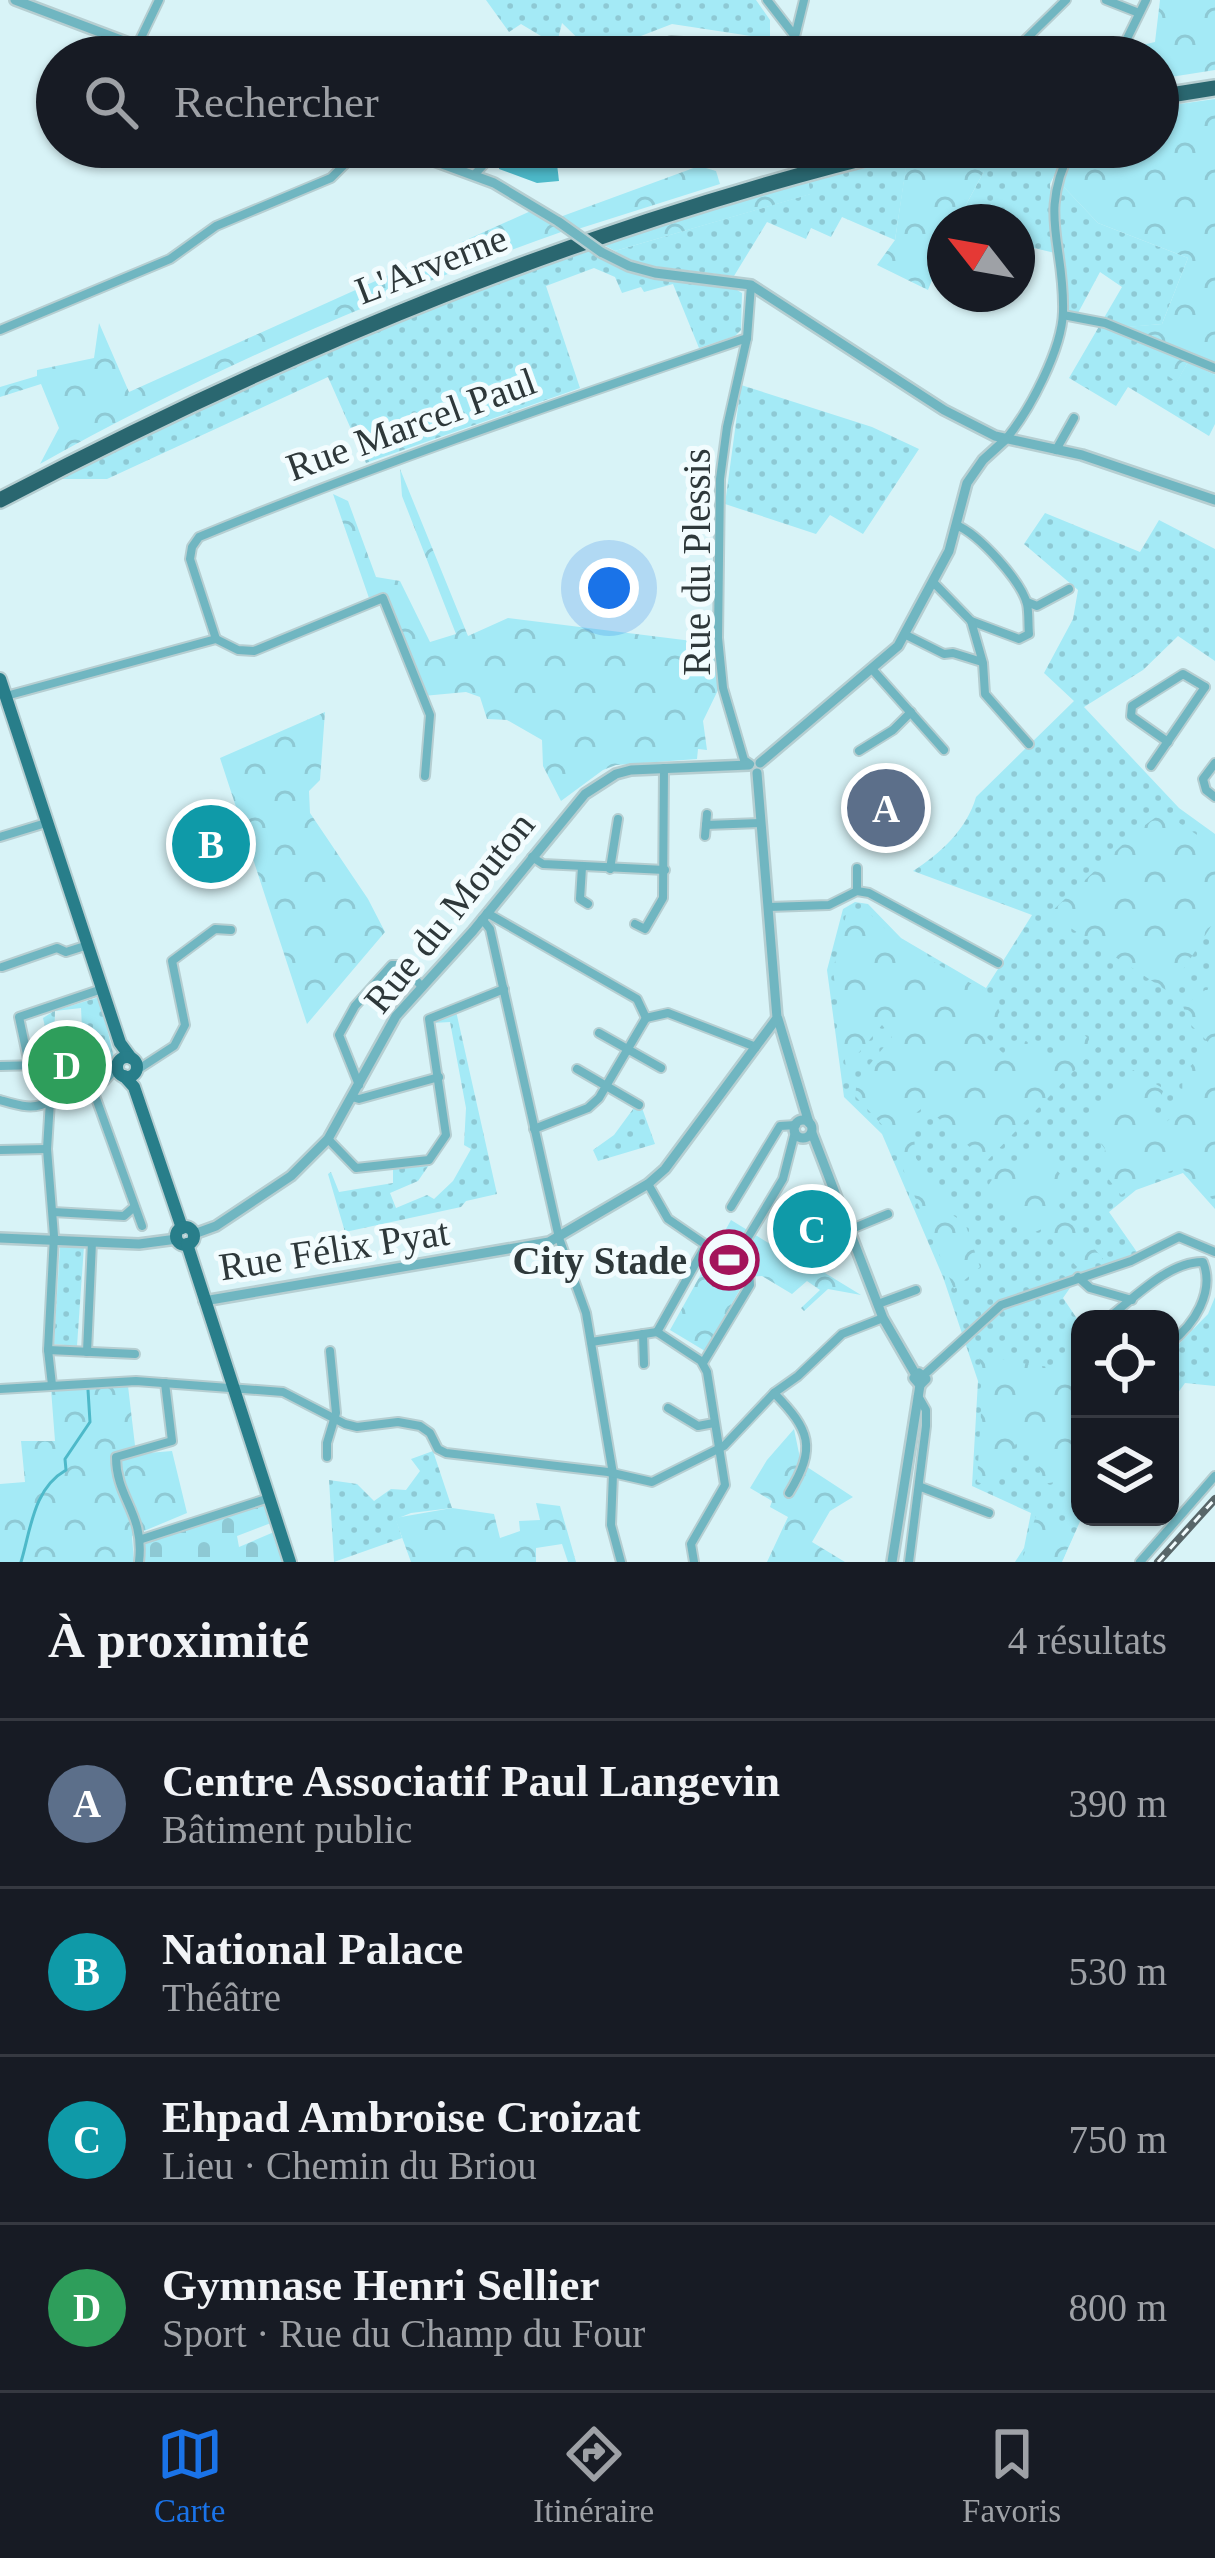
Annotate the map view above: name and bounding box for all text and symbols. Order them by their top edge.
search box [36,36,1179,168]
icon: search [78,69,144,135]
text: Rechercher [174,77,379,127]
north arrow [927,204,1035,312]
street label: L'Arverne [349,216,513,312]
street label: Rue Marcel Paul [281,359,542,489]
street label: Rue du Plessis [675,448,718,676]
your location [579,558,639,618]
pin: A [847,763,925,853]
pin: B [172,799,250,889]
street label: Rue du Mouton [355,803,543,1021]
pin: D [28,1020,106,1110]
pin: C [773,1184,851,1274]
street label: Rue Félix Pyat [216,1210,452,1289]
sports icon: City Stade [698,1229,760,1291]
place label: City Stade [513,1239,687,1283]
map controls [1071,1310,1179,1526]
button: locate [1071,1310,1179,1418]
button: layers [1071,1418,1179,1526]
text: À proximité [48,1612,309,1668]
text: 4 résultats [1008,1619,1167,1662]
text: Centre Associatif Paul Langevin [162,1756,780,1806]
text: A [73,1782,101,1825]
text: 390 m [1068,1782,1167,1825]
text: Bâtiment public [162,1808,412,1851]
text: National Palace [162,1924,463,1974]
text: B [74,1950,100,1993]
text: 530 m [1068,1950,1167,1993]
text: Théâtre [162,1976,281,2019]
text: Ehpad Ambroise Croizat [162,2092,640,2142]
text: C [73,2118,101,2161]
text: 750 m [1068,2118,1167,2161]
text: Lieu · Chemin du Briou [162,2144,537,2187]
text: Gymnase Henri Sellier [162,2260,599,2310]
text: D [73,2286,101,2329]
text: 800 m [1068,2286,1167,2329]
text: Sport · Rue du Champ du Four [162,2312,645,2355]
tab: Carte [154,2421,225,2530]
tab: Itinéraire [533,2421,654,2530]
tab: Favoris [962,2421,1061,2530]

